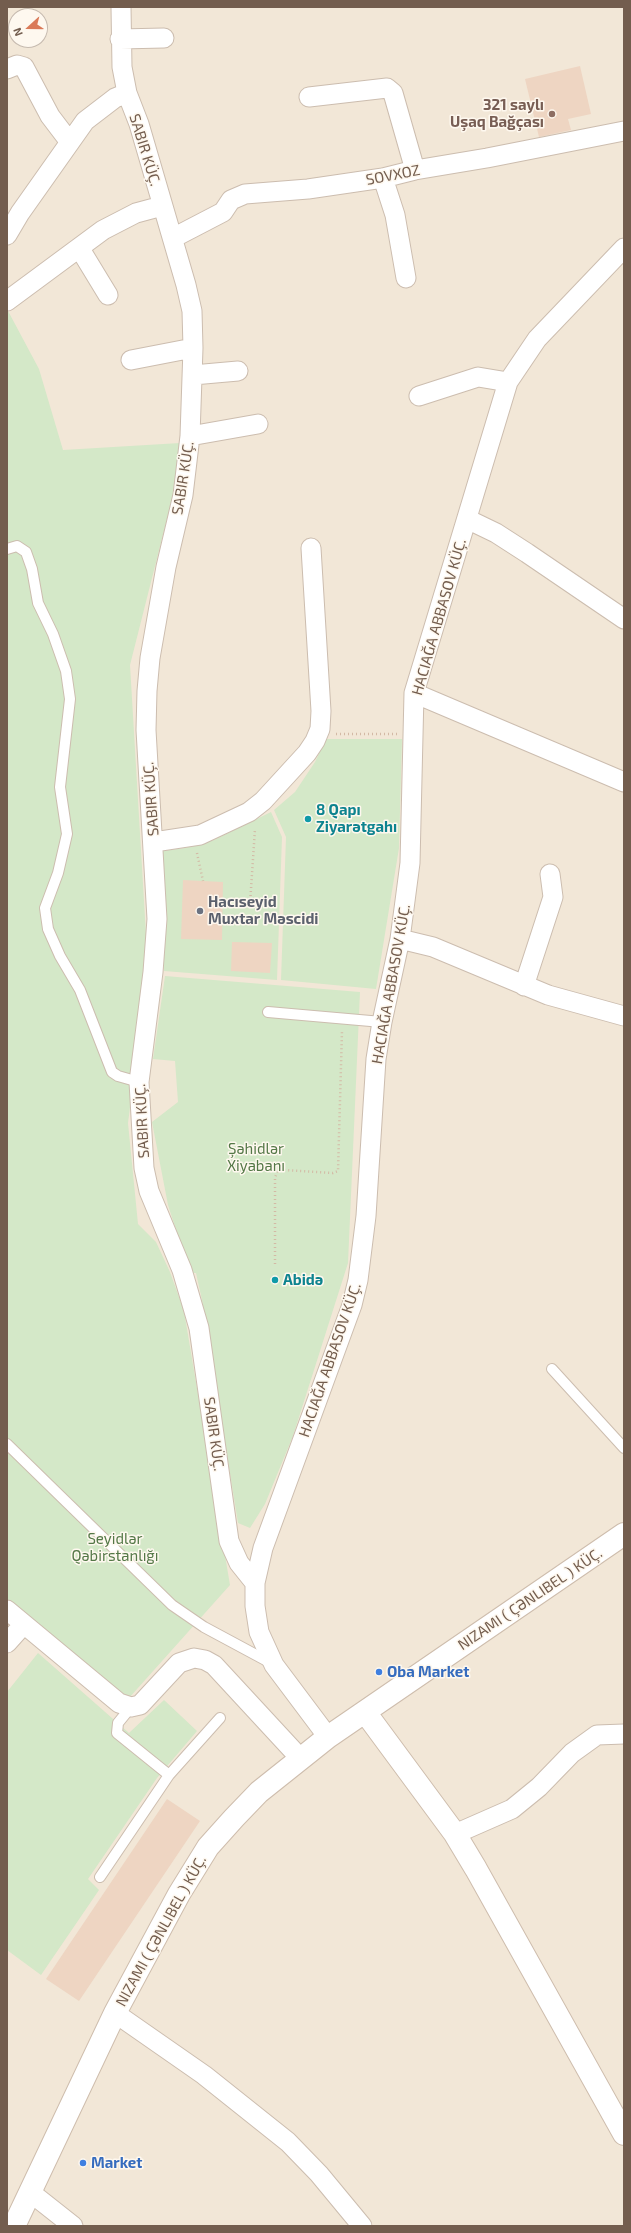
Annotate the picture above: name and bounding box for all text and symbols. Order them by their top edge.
north arrow [8,8,48,48]
text: N [10,26,25,38]
place label: 321 saylı Uşaq Bağçası [450,96,544,131]
marker: 321 saylı Uşaq Bağçası [547,109,557,119]
street label: SABIR KÜÇ. [126,112,164,188]
street label: SOVXOZ [364,161,422,189]
street label: SABIR KÜÇ. [168,440,198,516]
street label: HACIAĞA ABBASOV KÜÇ. [408,537,470,697]
street label: SABIR KÜÇ. [139,761,163,837]
place label: 8 Qapı Ziyarətgahı [316,801,397,836]
marker: 8 Qapı Ziyarətgahı [303,814,313,824]
place label: Hacıseyid Muxtar Məscidi [208,893,318,928]
street label: HACIAĞA ABBASOV KÜÇ. [368,903,414,1065]
marker: Hacıseyid Muxtar Məscidi [195,906,205,916]
street label: SABIR KÜÇ. [131,1083,153,1159]
park label: Şəhidlər Xiyabanı [227,1140,285,1175]
place label: Abidə [283,1271,323,1289]
marker: Abidə [270,1275,280,1285]
street label: HACIAĞA ABBASOV KÜÇ. [295,1280,365,1440]
street label: SABIR KÜÇ. [200,1396,228,1472]
park label: Seyidlər Qəbirstanlığı [72,1530,158,1565]
street label: NIZAMI ( ÇƏNLIBEL ) KÜÇ. [454,1544,606,1654]
place label: Oba Market [387,1663,469,1681]
marker: Oba Market [374,1667,384,1677]
street label: NIZAMI ( ÇƏNLIBEL ) KÜÇ. [112,1852,210,2010]
place label: Market [91,2154,142,2172]
marker: Market [78,2158,88,2168]

